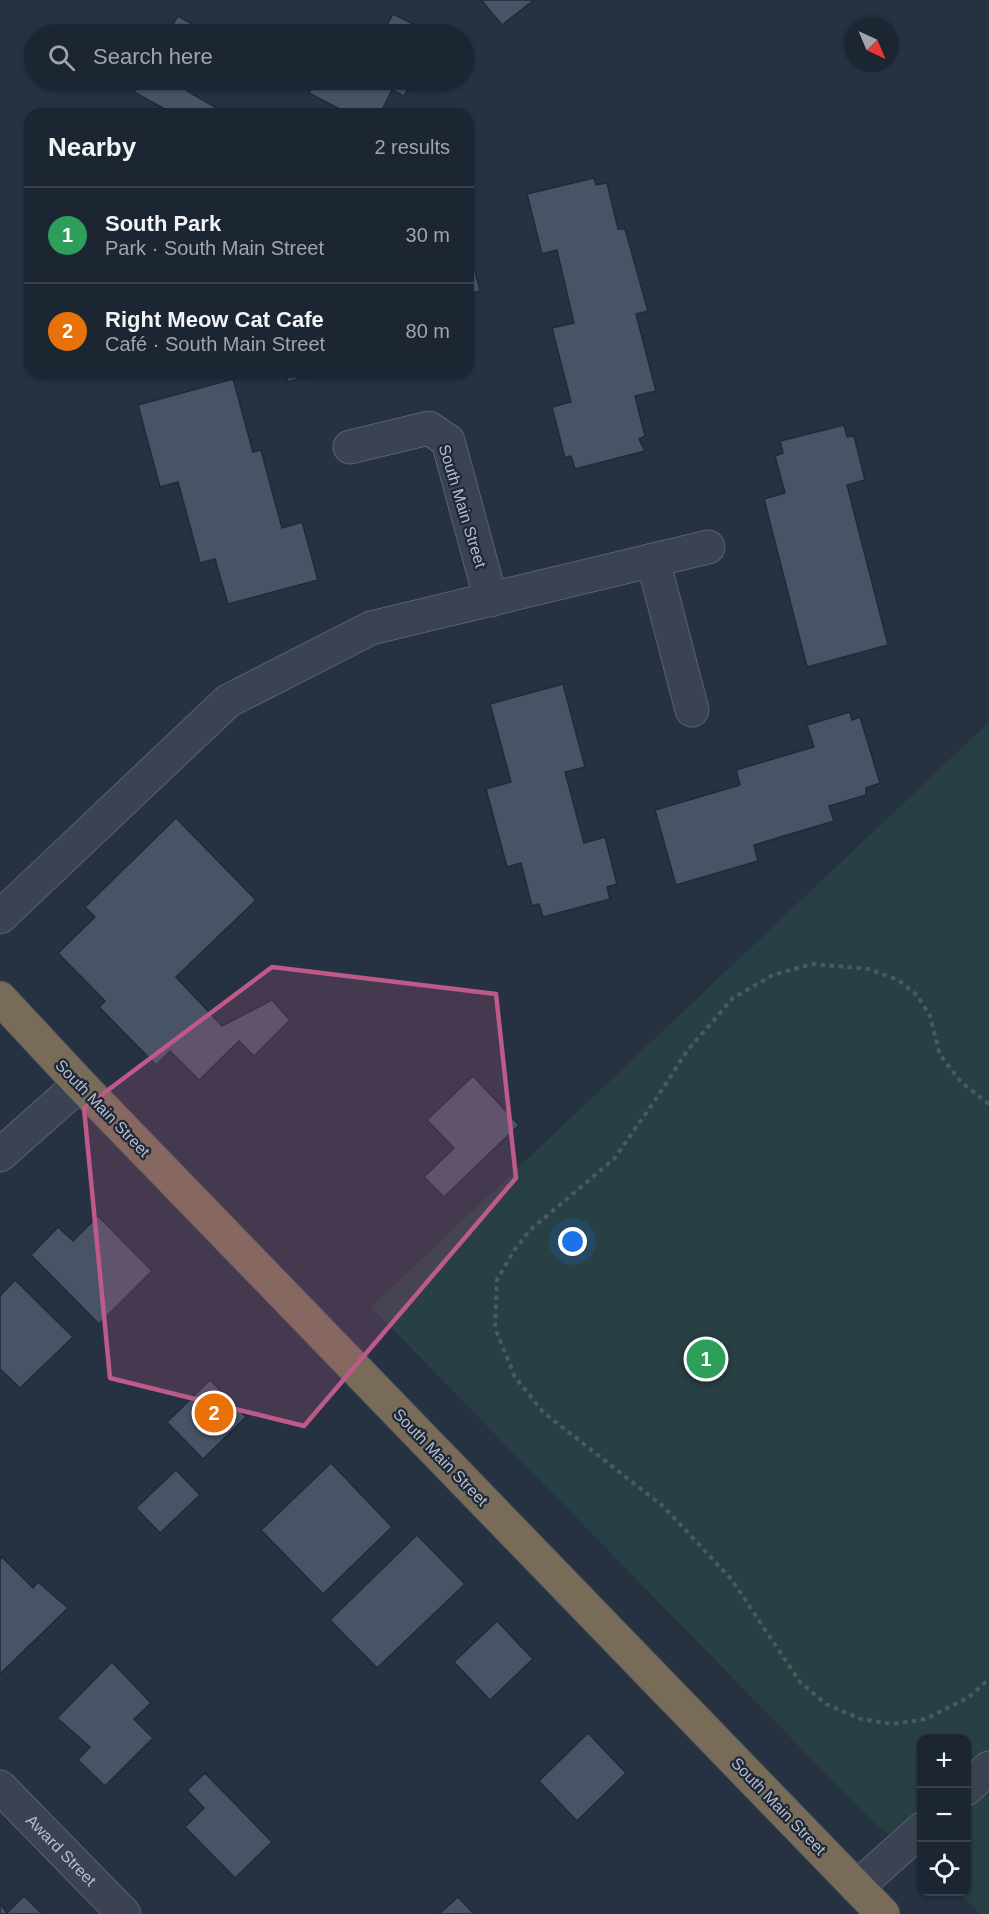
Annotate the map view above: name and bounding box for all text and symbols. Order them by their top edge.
north arrow [845,18,899,72]
search box [24,24,474,90]
icon: search [45,41,78,74]
text: Search here [93,44,213,69]
text: Nearby [48,132,136,162]
text: 2 results [374,136,450,158]
text: South Park [105,211,221,236]
text: 1 [62,224,73,246]
text: 30 m [406,224,450,246]
text: Park · South Main Street [105,237,324,259]
text: Right Meow Cat Cafe [105,307,324,332]
text: 2 [62,320,73,342]
text: 80 m [406,320,450,342]
text: Café · South Main Street [105,333,325,355]
street label: South Main Street [436,442,490,570]
street label: South Main Street [52,1056,154,1161]
your location [558,1227,587,1256]
pin: 1 [686,1336,726,1382]
pin: 2 [194,1390,234,1436]
street label: South Main Street [390,1405,492,1510]
map controls [917,1734,971,1896]
button: + [917,1734,971,1788]
street label: South Main Street [728,1754,830,1859]
button: − [917,1788,971,1842]
street label: Award Street [23,1811,100,1890]
button: locate [917,1842,971,1896]

